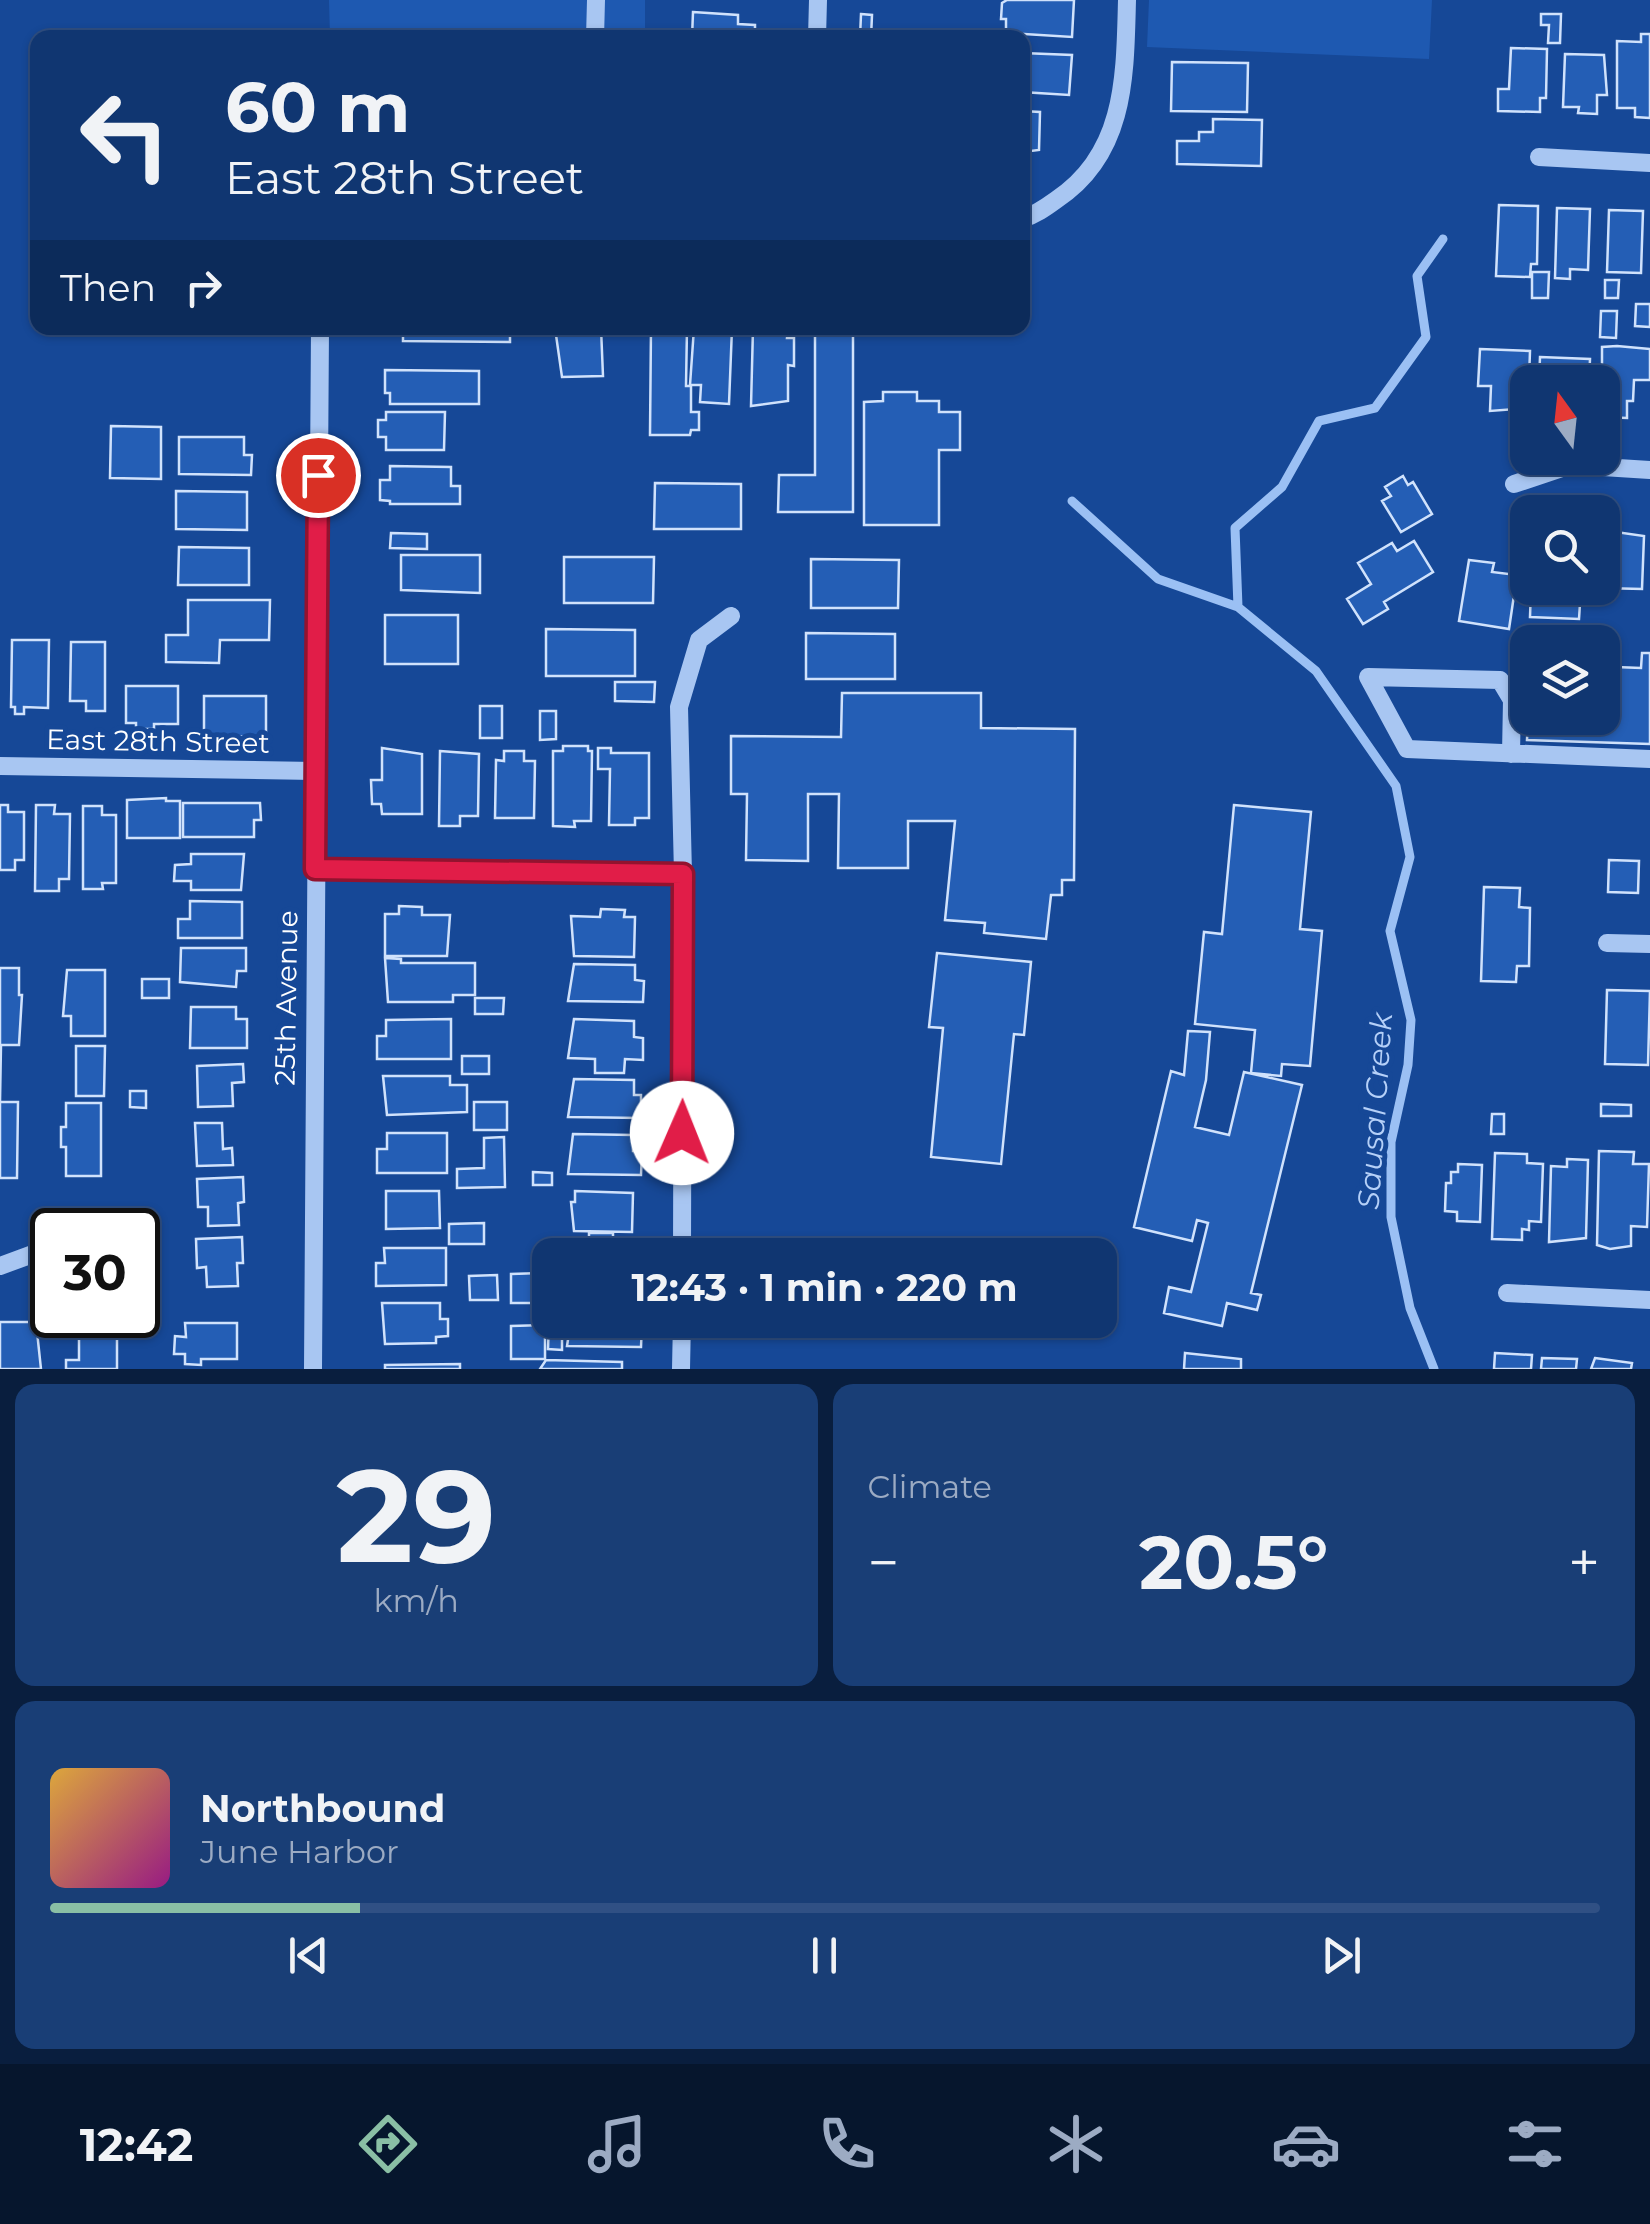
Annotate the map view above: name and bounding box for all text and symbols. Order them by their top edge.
text: 60 m [225,64,410,150]
icon: left [60,70,190,200]
text: East 28th Street [225,150,584,205]
icon: right [176,260,231,315]
text: Then [60,264,156,311]
north arrow [1510,365,1620,475]
map controls [1510,365,1620,735]
pin [276,433,361,518]
icon: arrive [291,448,346,503]
button: search [1510,495,1620,605]
button: layers [1510,625,1620,735]
street label: East 28th Street [46,722,270,760]
street label: 25th Avenue [267,910,305,1086]
water label: Sausal Creek [1350,1010,1400,1211]
position arrow [630,1081,734,1185]
speed limit sign: 30 [30,1208,160,1338]
text: 12:43 · 1 min · 220 m [631,1264,1018,1311]
text: 29 [336,1436,496,1595]
text: Climate [868,1467,992,1506]
text: 20.5° [1139,1516,1328,1608]
text: − [868,1529,899,1596]
text: + [1568,1529,1600,1596]
text: km/h [374,1581,459,1620]
text: Northbound [200,1785,445,1832]
text: June Harbor [200,1832,399,1871]
icon: previous [281,1928,336,1983]
icon: pause [797,1928,852,1983]
icon: next [1314,1928,1369,1983]
icon: directions [353,2109,423,2179]
icon: music [582,2109,652,2179]
icon: phone [812,2109,882,2179]
icon: climate [1041,2109,1111,2179]
icon: car [1271,2109,1341,2179]
icon: filters [1500,2109,1570,2179]
text: 12:42 [80,2117,193,2172]

